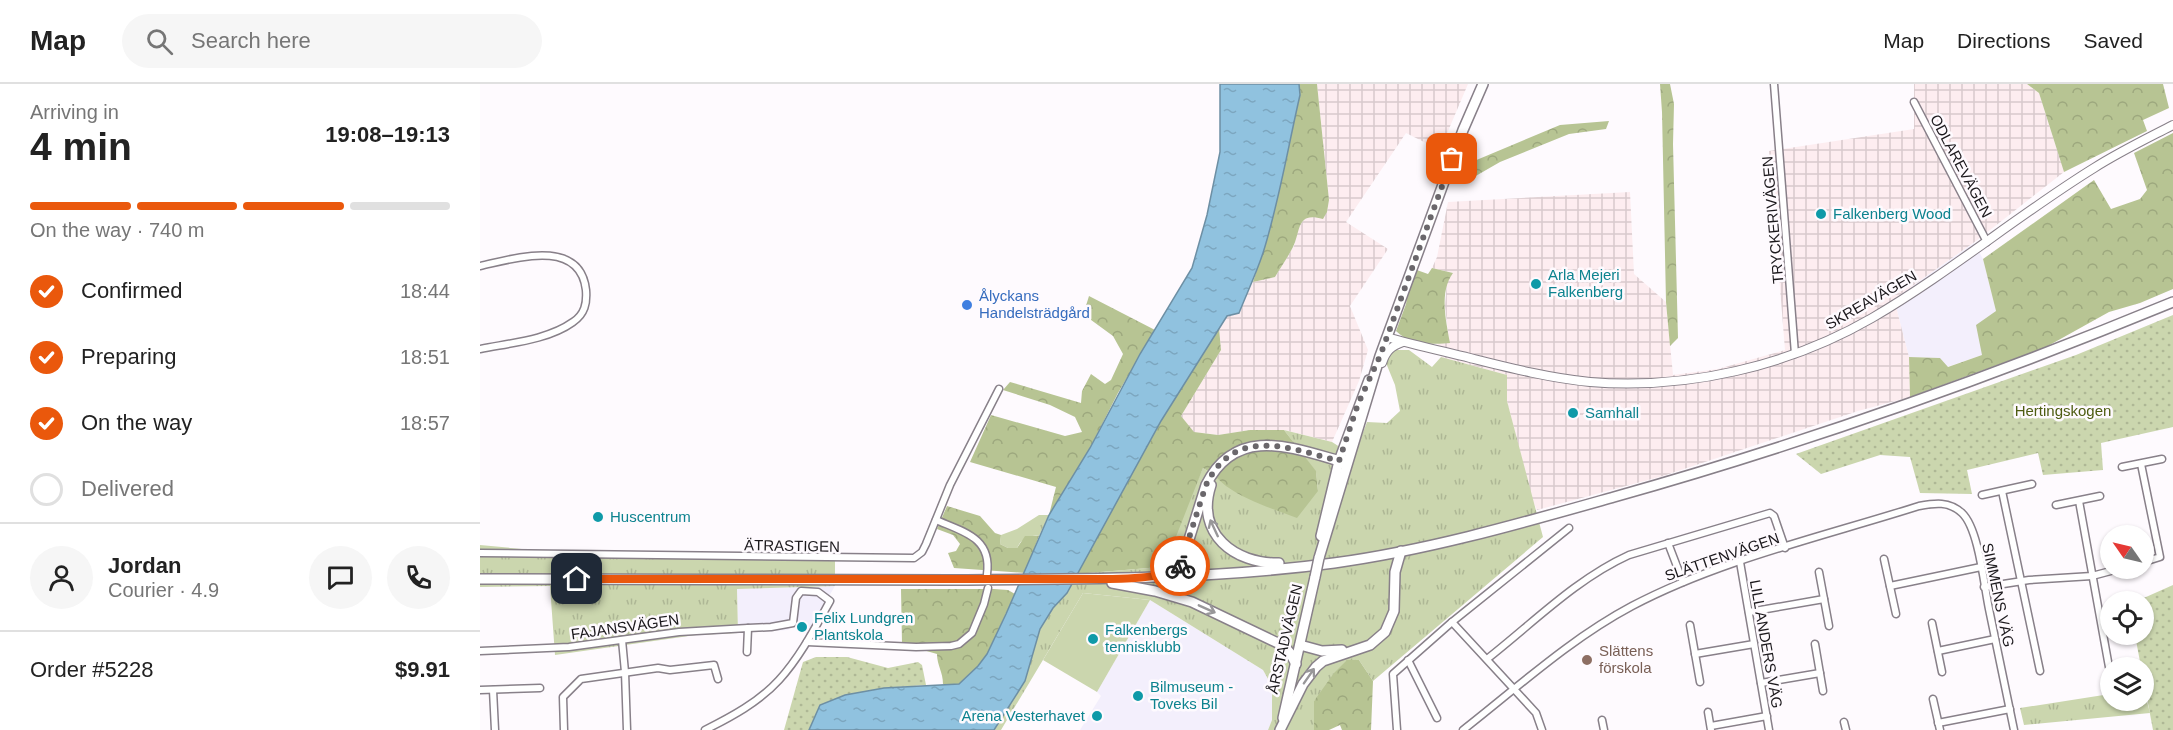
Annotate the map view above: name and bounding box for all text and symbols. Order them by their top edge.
search box [122,14,542,68]
text: Map [30,25,86,56]
icon: search [143,25,176,58]
text: Search here [191,28,311,53]
text: Map [1883,29,1924,52]
text: Directions [1957,29,2050,52]
text: Saved [2083,29,2143,52]
text: Arriving in [30,101,119,123]
street label: ODLAREVÄGEN [1927,111,1996,220]
text: 19:08–19:13 [325,122,450,147]
text: 4 min [30,125,132,168]
pin [1426,133,1477,184]
icon: bag [1435,142,1468,175]
street label: TRYCKERIVÄGEN [1758,155,1787,285]
place label: Falkenberg Wood [1833,205,1951,222]
marker: Falkenberg Wood [1814,207,1828,221]
text: On the way · 740 m [30,219,205,241]
place label: Arla Mejeri Falkenberg [1548,266,1623,300]
street label: SKREAVÄGEN [1822,267,1919,332]
icon: check [30,275,63,308]
marker: Arla Mejeri Falkenberg [1529,277,1543,291]
text: Confirmed [81,278,182,303]
text: 18:44 [400,280,450,302]
place label: Ålyckans Handelsträdgård [979,287,1090,321]
marker: Ålyckans Handelsträdgård [960,298,974,312]
icon: check [30,341,63,374]
text: Preparing [81,344,176,369]
text: 18:51 [400,346,450,368]
park label: Hertingskogen [2015,402,2111,419]
place label: Samhall [1585,404,1639,421]
marker: Samhall [1566,406,1580,420]
icon: check [30,407,63,440]
text: On the way [81,410,192,435]
text: 18:57 [400,412,450,434]
text: Delivered [81,476,174,501]
place label: Huscentrum [610,508,691,525]
marker: Huscentrum [591,510,605,524]
one-way arrow [1208,519,1219,537]
north arrow [2100,525,2154,579]
map controls [2100,525,2154,711]
street label: SLÄTTENVÄGEN [1662,529,1781,584]
street label: ÄTRASTIGEN [744,536,840,555]
courier [1150,536,1210,596]
street label: SIMMENS VÄG [1979,541,2018,648]
button: person [30,546,93,609]
button: chat [309,546,372,609]
button: phone [387,546,450,609]
icon: bike [1164,550,1197,583]
text: Jordan [108,553,181,578]
pin [551,553,602,604]
icon: home [560,562,593,595]
street label: LILL ANDERS VÄG [1747,578,1786,710]
text: Courier · 4.9 [108,579,219,601]
street label: ÅRSTADVÄGEN [1264,582,1305,695]
button: locate [2100,591,2154,645]
one-way arrow [1197,603,1215,615]
place label: Felix Lundgren Plantskola [814,609,913,643]
street label: FAJANSVÄGEN [570,610,680,643]
marker: Felix Lundgren Plantskola [795,620,809,634]
place label: Falkenbergs tennisklubb [1105,621,1188,655]
marker: Falkenbergs tennisklubb [1086,632,1100,646]
place label: Slättens förskola [1599,642,1653,676]
marker: Slättens förskola [1580,653,1594,667]
text: Order #5228 [30,657,154,682]
text: $9.91 [395,657,450,682]
button: layers [2100,657,2154,711]
one-way arrow [1303,668,1315,685]
place label: Bilmuseum - Toveks Bil [1150,678,1233,712]
marker: Bilmuseum - Toveks Bil [1131,689,1145,703]
place label: Arena Vesterhavet [962,707,1086,724]
marker: Arena Vesterhavet [1090,709,1104,723]

